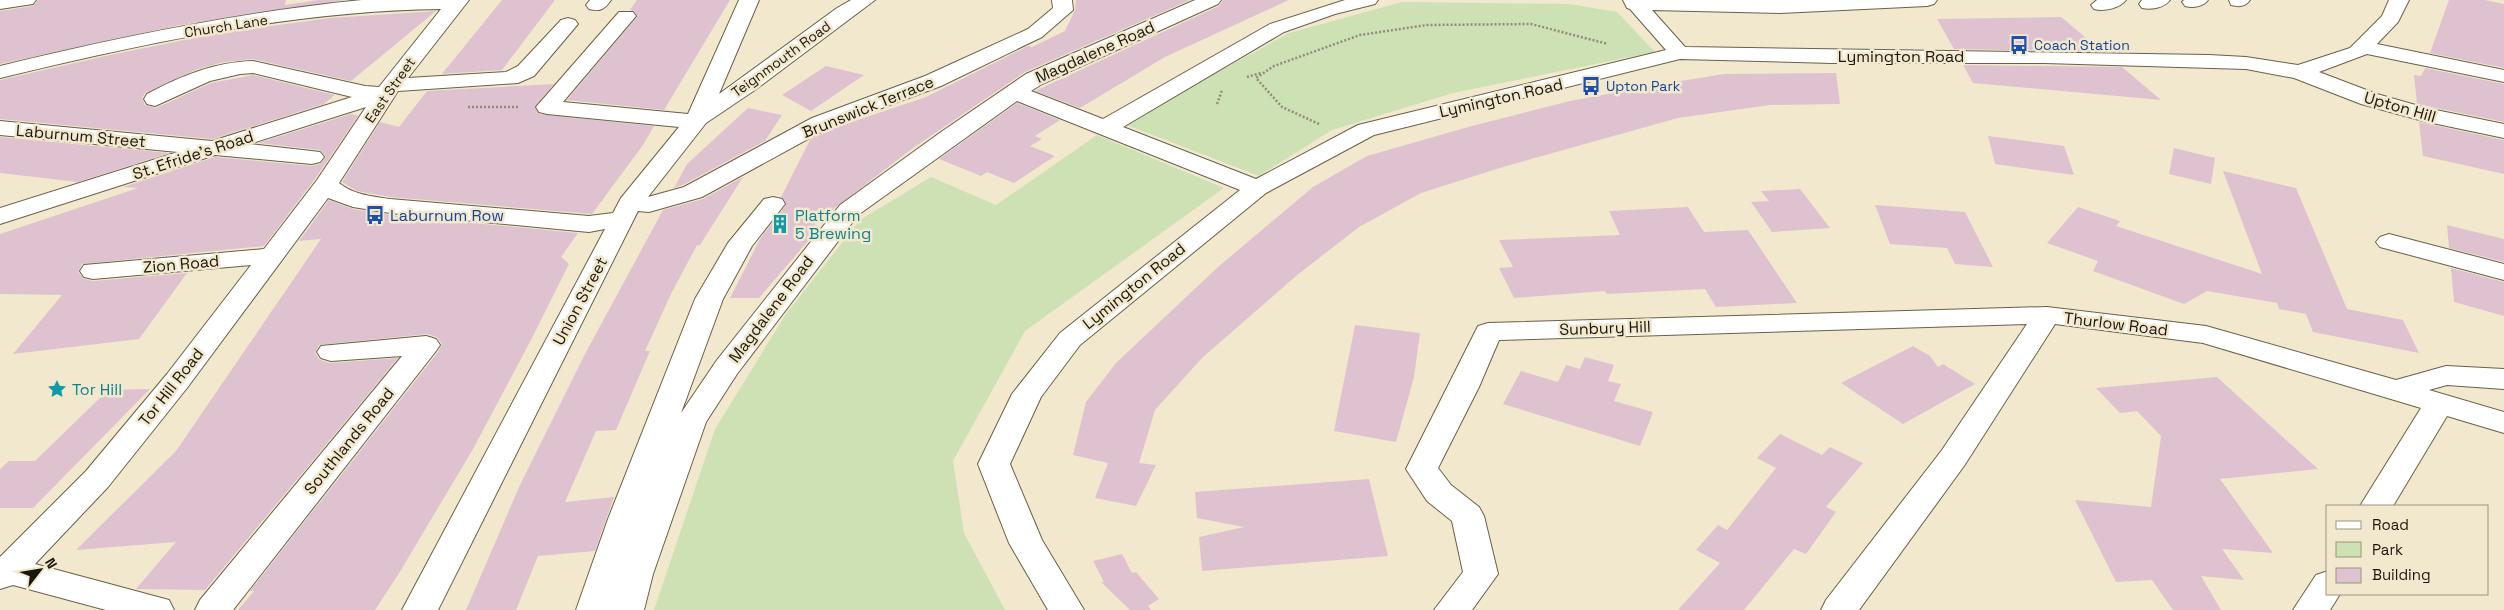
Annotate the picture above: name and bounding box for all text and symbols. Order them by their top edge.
street label: Church Lane [183,11,269,41]
street label: Magdalene Road [1032,16,1158,88]
street label: Teignmouth Road [728,17,834,101]
bus stop icon: Coach Station [2008,34,2030,56]
place label: Coach Station [2034,36,2130,54]
street label: Lymington Road [1838,46,1964,67]
street label: East Street [361,54,419,126]
street label: Brunswick Terrace [799,71,937,143]
street label: Lymington Road [1437,74,1565,122]
bus stop icon: Upton Park [1580,75,1602,97]
place label: Upton Park [1606,77,1681,95]
street label: Upton Hill [2362,87,2438,127]
street label: Laburnum Street [15,120,147,152]
street label: St. Efride's Road [130,126,256,184]
bus stop icon: Laburnum Row [364,204,386,226]
place label: Laburnum Row [390,205,504,226]
place label: Platform 5 Brewing [795,205,871,244]
building icon: Platform 5 Brewing [769,213,791,235]
street label: Lymington Road [1078,238,1190,334]
street label: Zion Road [142,250,220,278]
street label: Magdalene Road [724,251,818,367]
street label: Union Street [548,253,612,349]
street label: Thurlow Road [2063,307,2169,341]
street label: Sunbury Hill [1559,316,1651,340]
street label: Tor Hill Road [134,344,208,430]
place icon: Tor Hill [46,378,68,400]
place label: Tor Hill [72,379,122,400]
street label: Southlands Road [299,383,399,499]
legend [2326,505,2489,595]
text: Road [2372,515,2409,534]
text: Park [2372,540,2403,559]
north arrow [15,545,65,595]
text: N [41,555,61,572]
text: Building [2372,565,2431,584]

